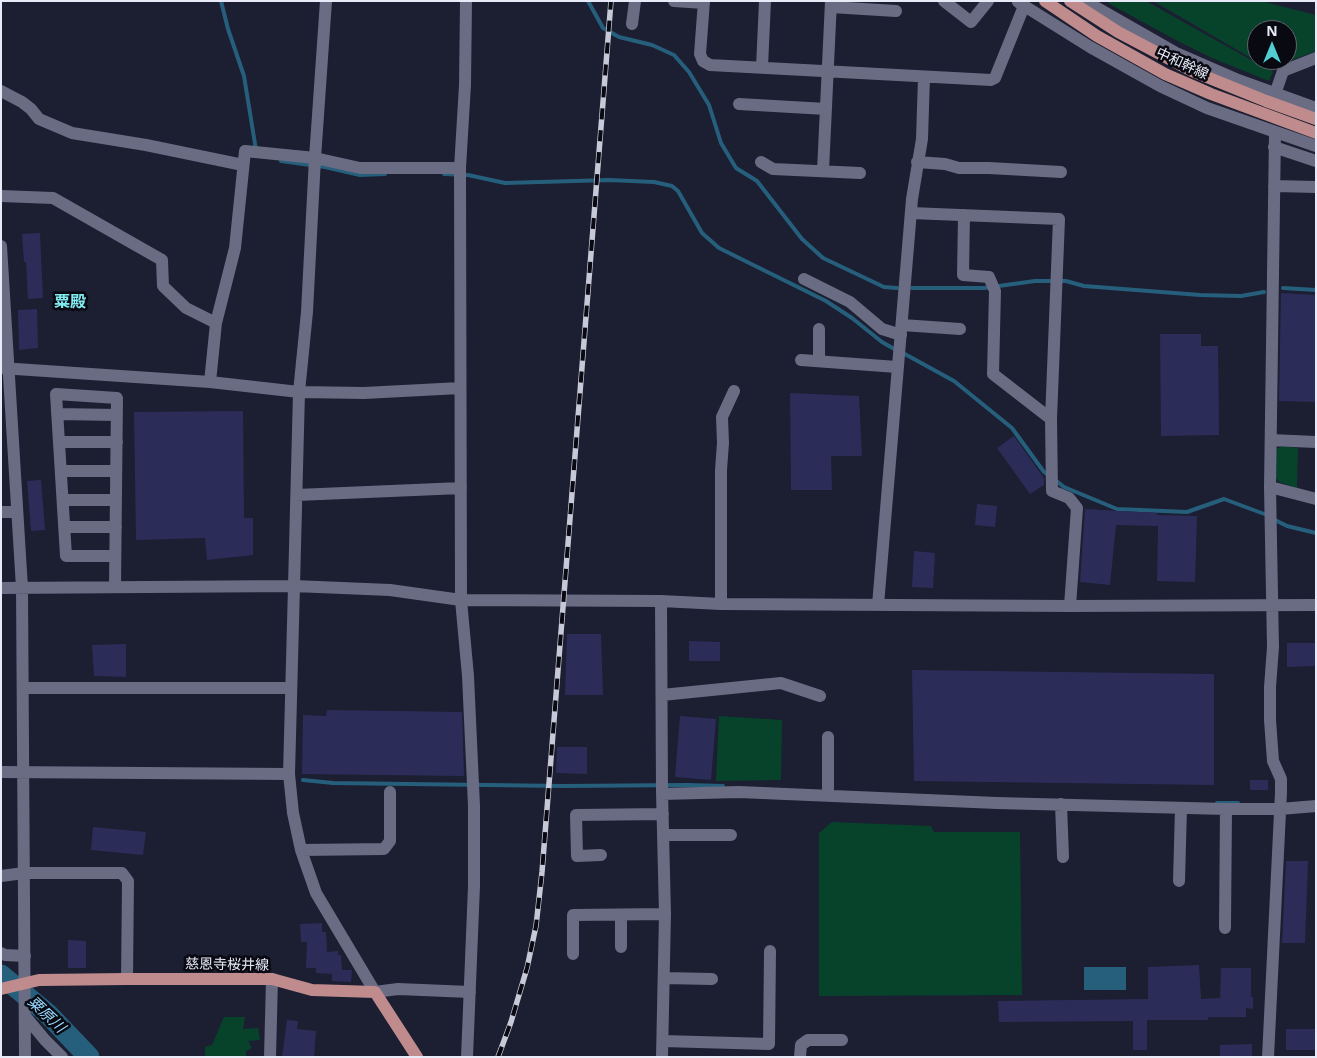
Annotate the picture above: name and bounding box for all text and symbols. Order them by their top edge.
north arrow [1247,20,1297,70]
text: N [1266,21,1278,40]
street label: 中和幹線 [1153,45,1211,83]
district label: 粟殿 [54,292,86,312]
street label: 慈恩寺桜井線 [185,956,269,974]
water label: 粟原川 [23,993,69,1037]

